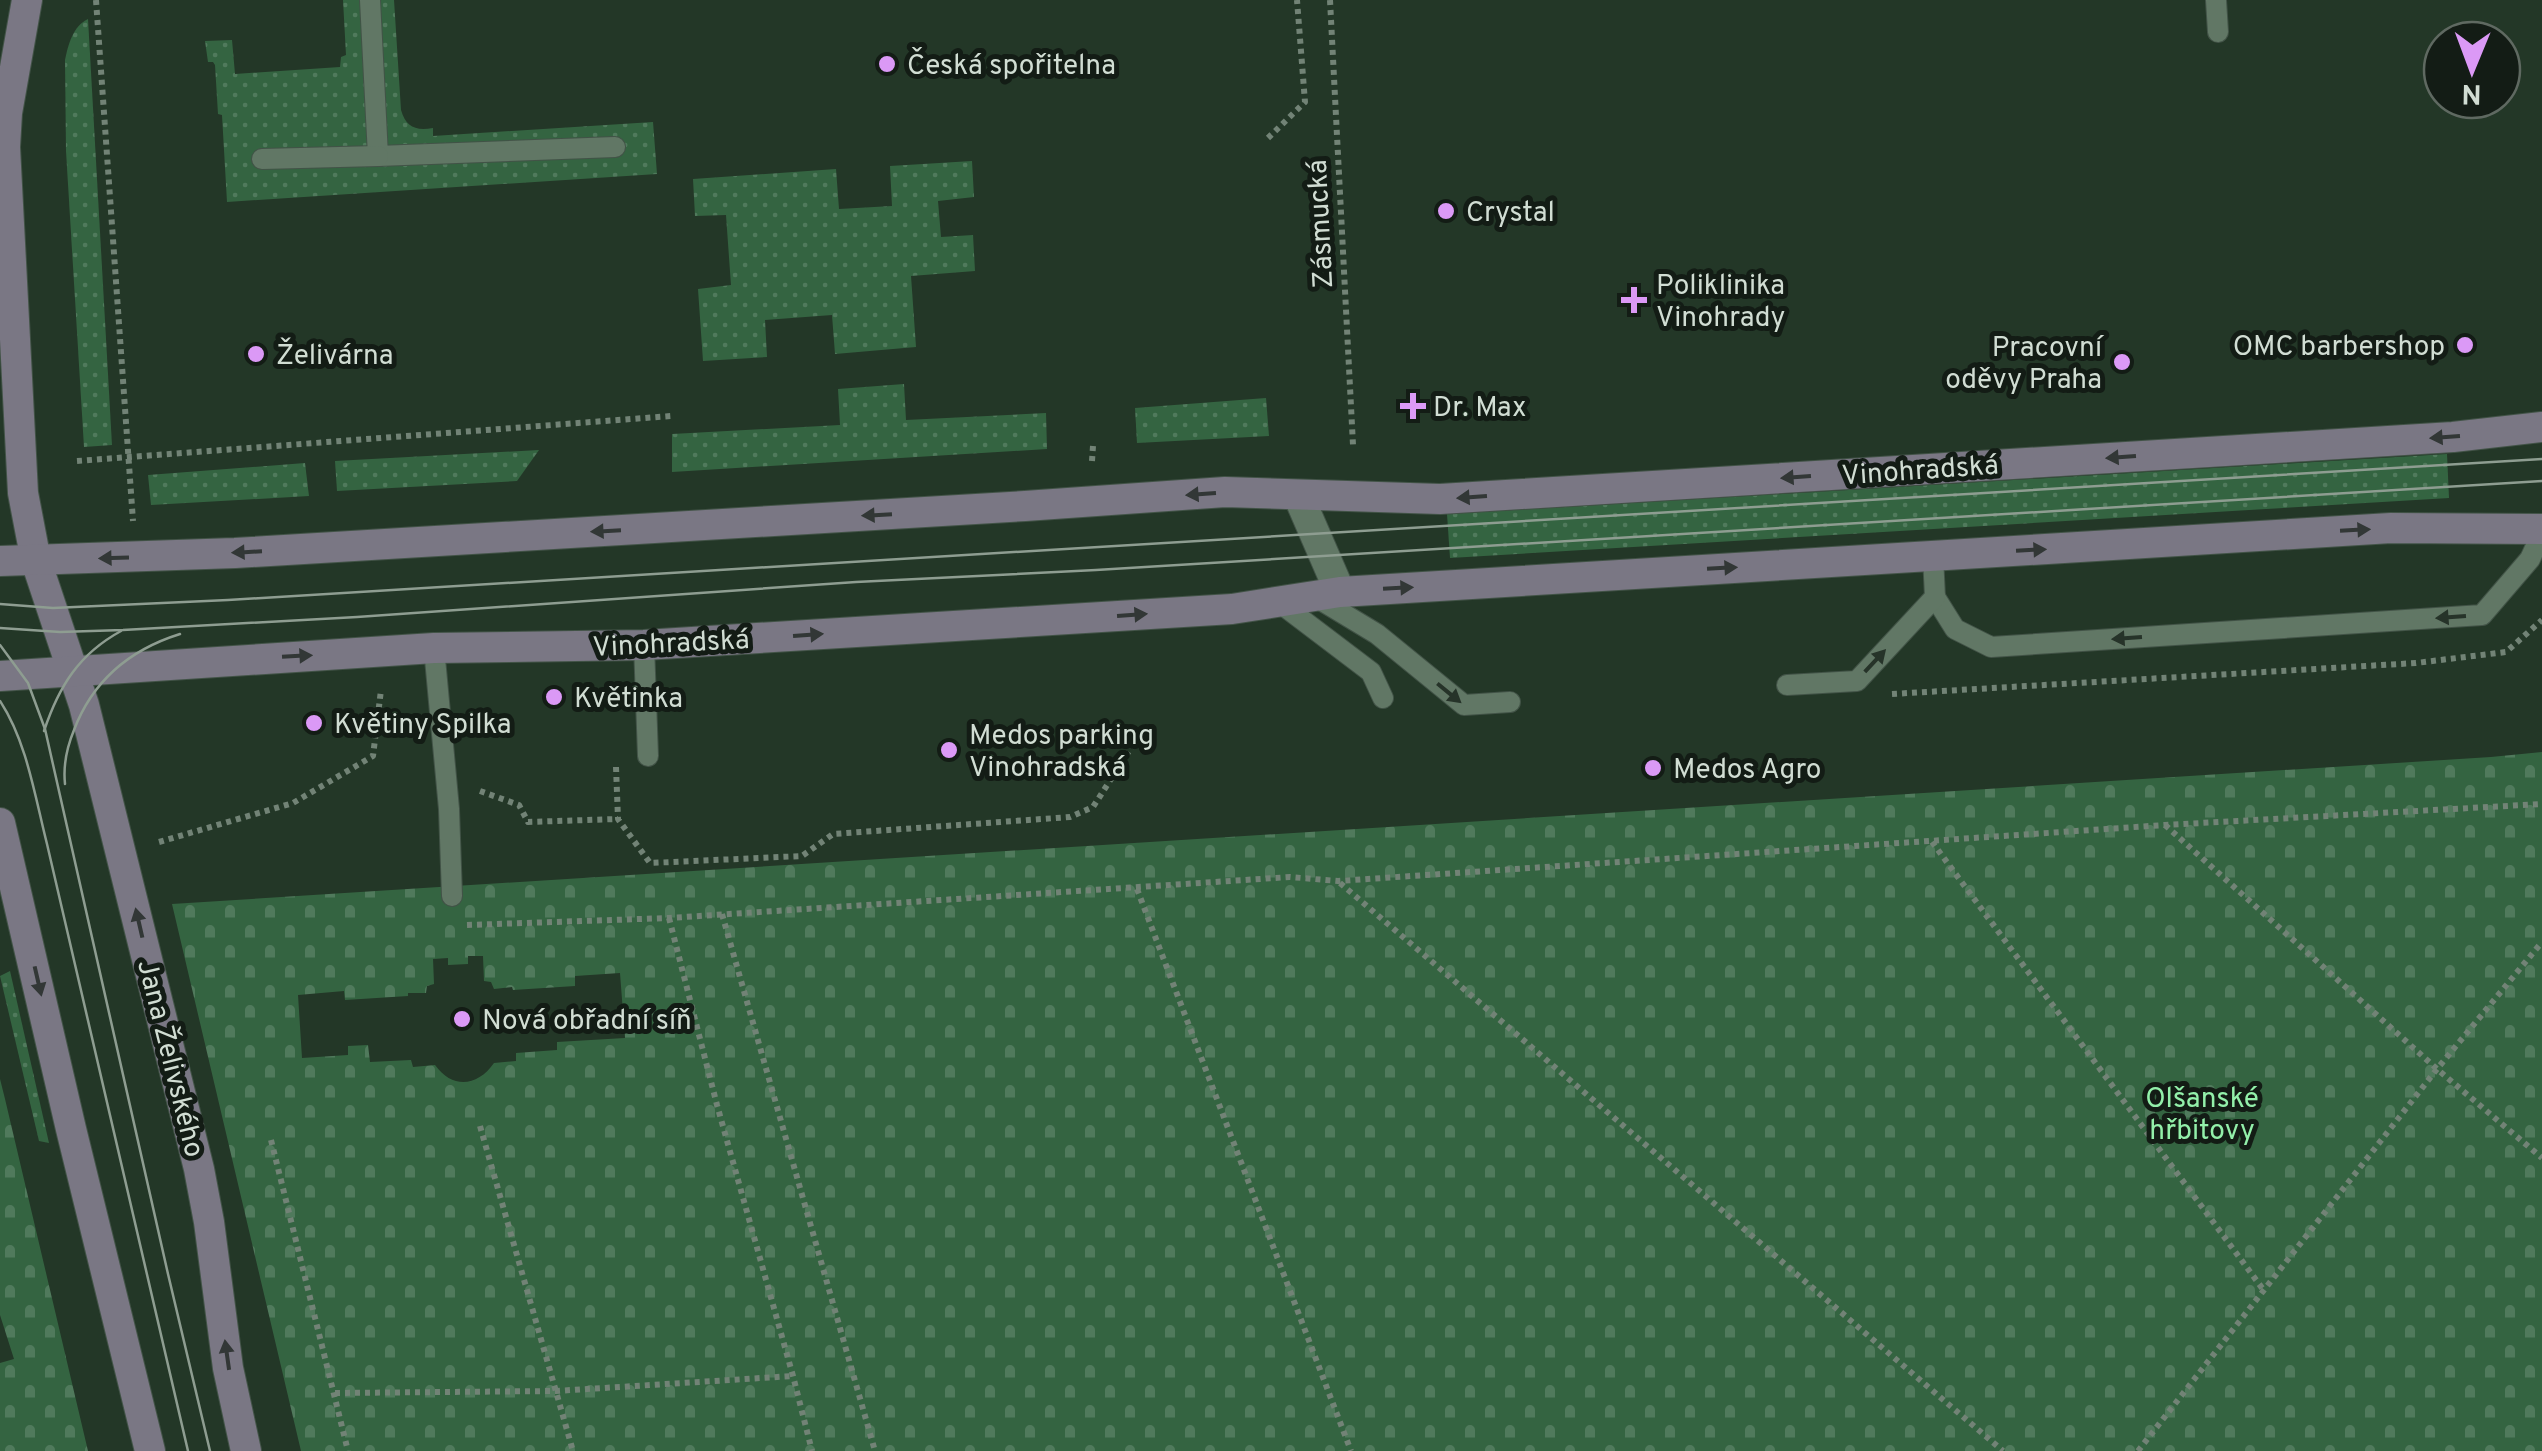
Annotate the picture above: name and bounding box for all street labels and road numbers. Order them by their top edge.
street label: Zásmucká [1301,158,1343,289]
street label: Vinohradská [1841,449,2000,495]
street label: Vinohradská [592,623,751,667]
street label: Jana Želivského [127,956,213,1161]

